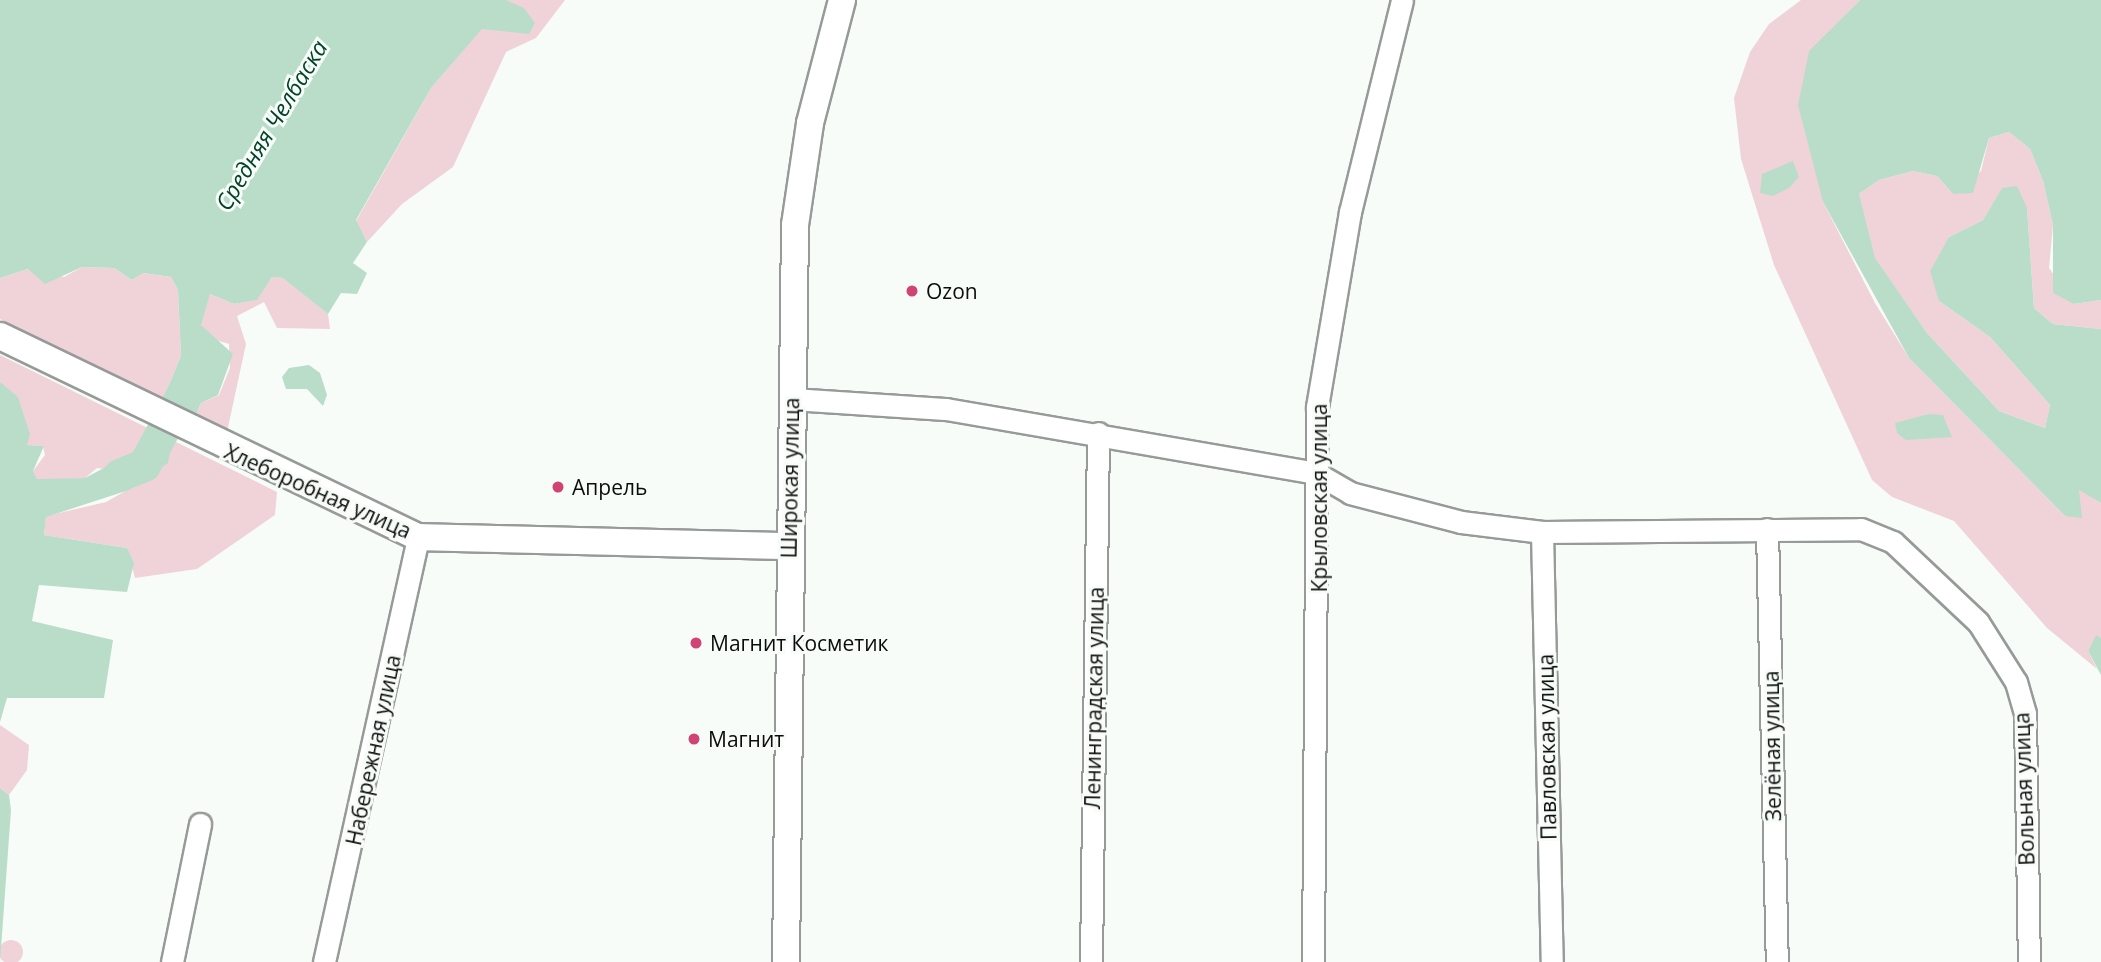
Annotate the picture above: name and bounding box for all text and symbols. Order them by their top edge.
water label: Средняя Челбаска [209,35,333,215]
place label: Ozon [926,278,978,304]
marker: Ozon [904,283,920,299]
street label: Широкая улица [776,397,804,559]
street label: Крыловская улица [1306,404,1332,592]
street label: Хлеборобная улица [221,438,415,544]
place label: Апрель [572,474,647,500]
marker: Апрель [550,479,566,495]
street label: Ленинградская улица [1079,587,1109,809]
place label: Магнит Косметик [710,630,888,656]
marker: Магнит Косметик [688,635,704,651]
street label: Набережная улица [340,652,406,848]
street label: Павловская улица [1533,654,1561,840]
street label: Зелёная улица [1758,670,1786,822]
street label: Вольная улица [2009,712,2039,866]
place label: Магнит [708,726,784,752]
marker: Магнит [686,731,702,747]

